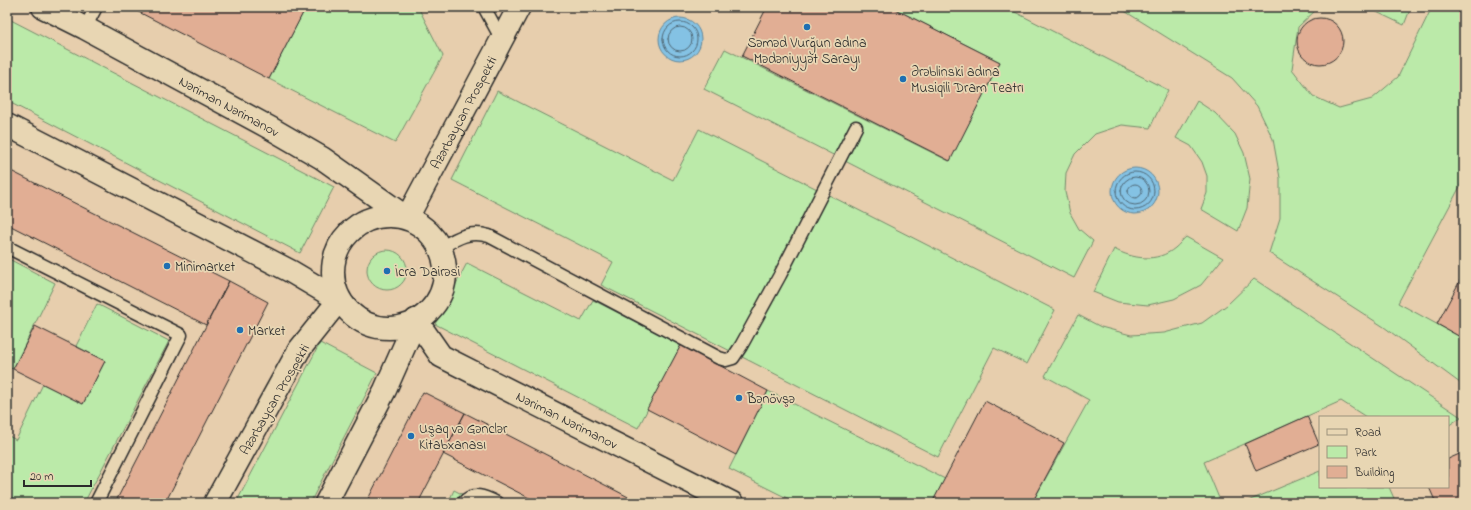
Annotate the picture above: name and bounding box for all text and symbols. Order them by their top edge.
marker: Səməd Vurğun adına Mədəniyyət Sarayı [802,22,812,32]
place label: Səməd Vurğun adına Mədəniyyət Sarayı [747,33,867,71]
street label: Azərbaycan Prospekti [426,53,503,173]
place label: Ərəblinski adına Musiqili Dram Teatrı [911,62,1024,99]
street label: Nəriman Nərimanov [175,72,283,143]
marker: Ərəblinski adına Musiqili Dram Teatrı [898,74,908,84]
place label: Minimarket [175,257,236,278]
marker: Minimarket [162,261,172,271]
place label: İcra Dairəsi [395,262,460,283]
marker: İcra Dairəsi [382,266,392,276]
place label: Market [248,321,286,342]
marker: Market [235,325,245,335]
street label: Azərbaycan Prospekti [235,340,317,460]
street label: Nəriman Nərimanov [512,386,621,456]
place label: Bənövşə [746,389,795,410]
marker: Bənövşə [734,393,744,403]
legend [1319,416,1449,488]
place label: Uşaq və Gənclər Kitabxanası [419,419,508,456]
text: Road [1355,424,1381,442]
marker: Uşaq və Gənclər Kitabxanası [406,431,416,441]
text: Park [1355,444,1377,462]
scale bar [24,462,91,488]
text: Building [1354,464,1394,483]
text: 20 m [30,468,53,486]

